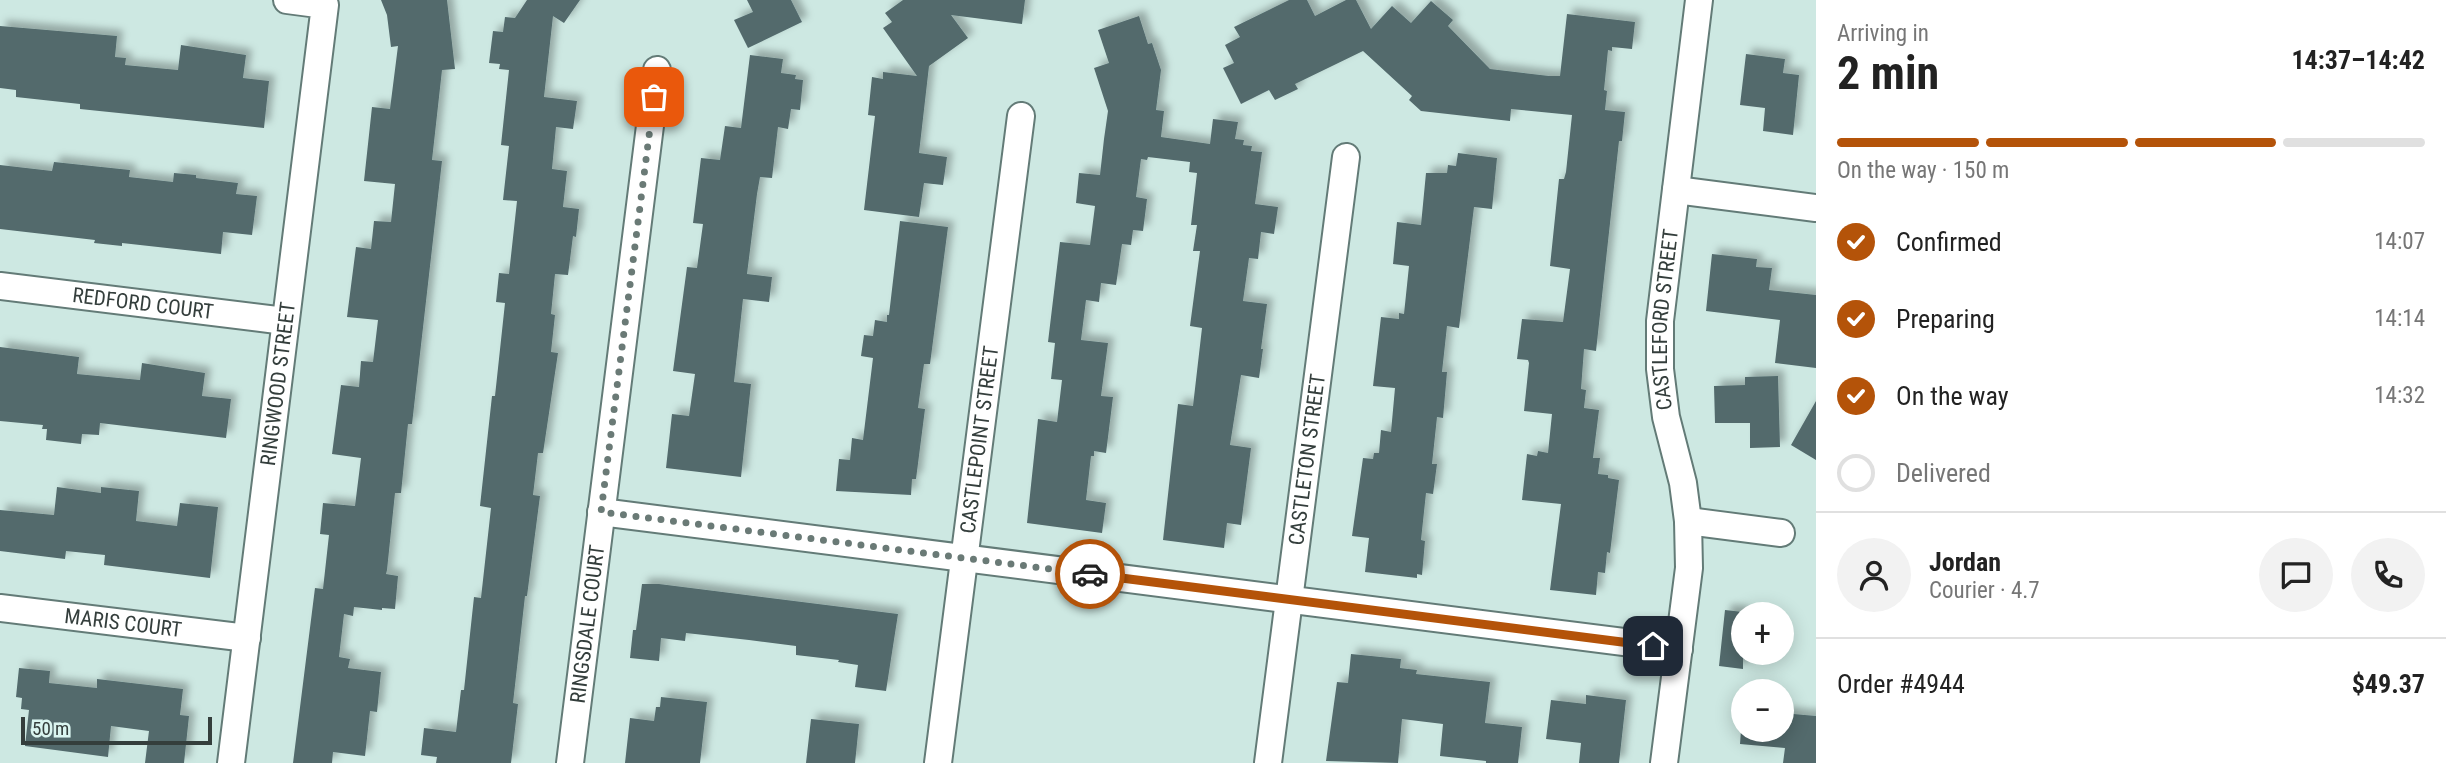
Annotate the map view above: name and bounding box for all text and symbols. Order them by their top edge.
text: Arriving in [1837,20,1929,47]
text: 14:37–14:42 [2291,45,2425,75]
text: 2 min [1837,46,1939,100]
pin [624,67,684,127]
icon: bag [635,78,673,116]
text: On the way · 150 m [1837,157,2009,184]
icon: check [1837,223,1875,261]
text: Confirmed [1896,227,2002,257]
street label: CASTLEFORD STREET [1648,228,1683,412]
text: 14:07 [2374,228,2425,255]
street label: REDFORD COURT [71,283,215,324]
icon: check [1837,300,1875,338]
street label: RINGWOOD STREET [256,301,300,467]
text: Preparing [1896,304,1995,334]
text: 14:14 [2374,305,2425,332]
street label: CASTLEPOINT STREET [956,344,1003,535]
street label: CASTLETON STREET [1284,372,1330,547]
icon: check [1837,377,1875,415]
text: On the way [1896,381,2009,411]
text: 14:32 [2374,382,2425,409]
text: Delivered [1896,458,1991,488]
button: person [1837,538,1911,612]
button: chat [2259,538,2333,612]
button: phone [2351,538,2425,612]
courier [1055,539,1125,609]
street label: RINGSDALE COURT [566,543,609,705]
text: Jordan [1929,547,2001,577]
icon: car [1071,555,1109,593]
text: Courier · 4.7 [1929,577,2040,604]
map controls [1731,602,1794,742]
button: + [1731,602,1794,665]
street label: MARIS COURT [63,604,183,642]
pin [1623,616,1683,676]
icon: home [1634,627,1672,665]
text: Order #4944 [1837,669,1965,699]
text: $49.37 [2352,669,2425,699]
button: − [1731,679,1794,742]
scale bar [21,714,212,746]
text: 50 m [32,717,69,740]

